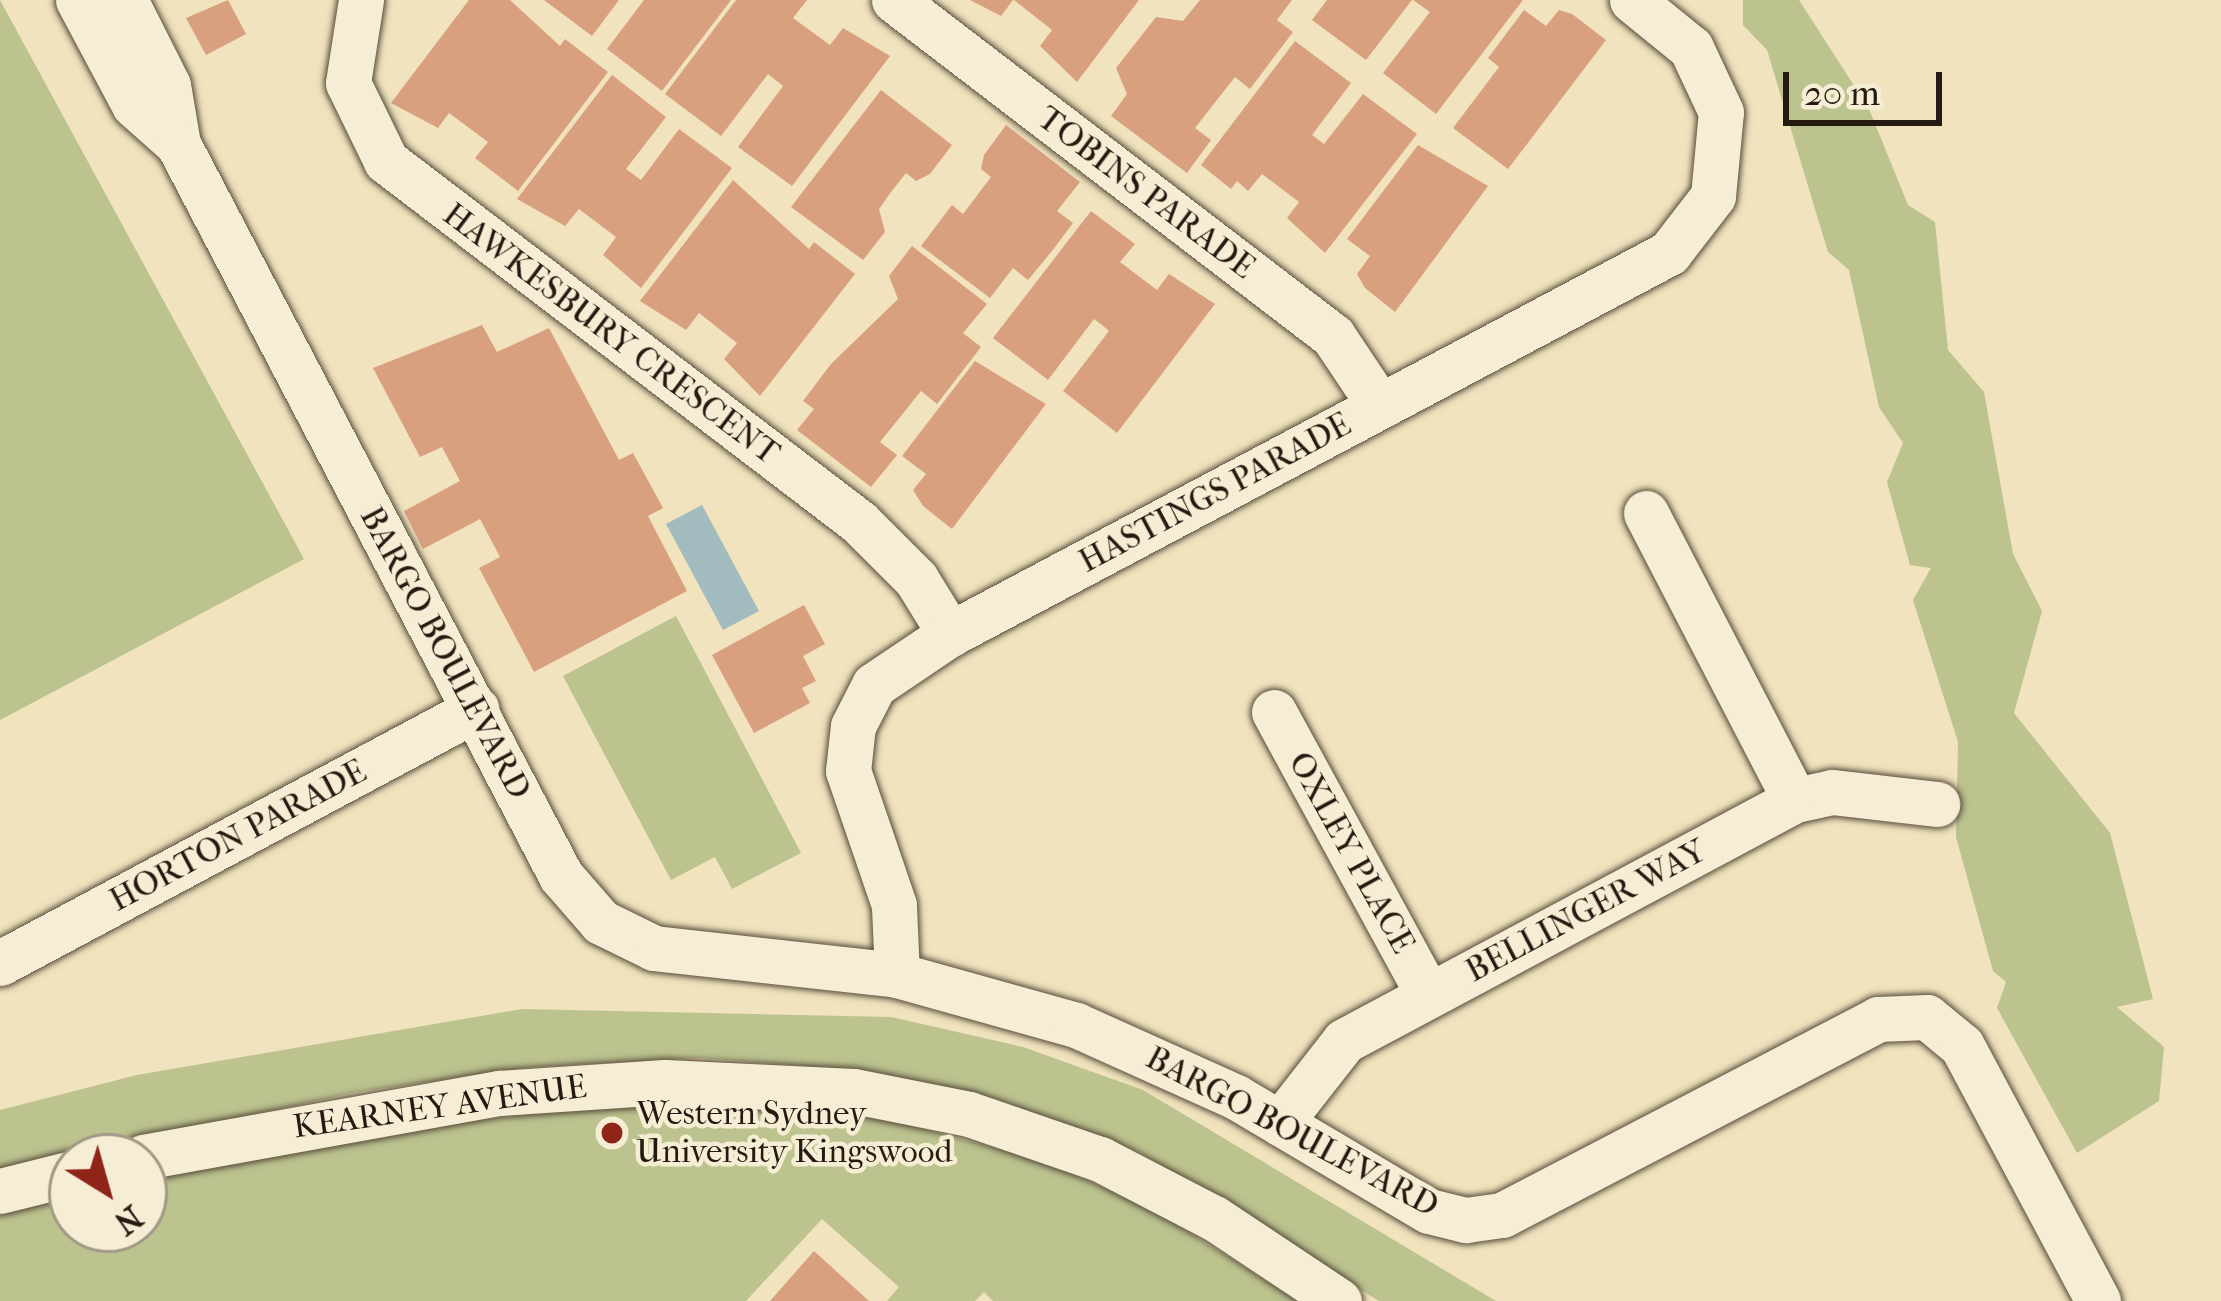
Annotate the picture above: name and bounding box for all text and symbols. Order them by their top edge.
scale bar [1789,48,1948,122]
text: 20 m [1804,72,1880,114]
street label: TOBINS PARADE [1030,99,1262,287]
street label: HAWKESBURY CRESCENT [435,195,787,473]
street label: HASTINGS PARADE [1072,405,1358,581]
street label: BARGO BOULEVARD [351,500,539,806]
street label: OXLEY PLACE [1279,746,1423,960]
street label: HORTON PARADE [103,752,373,920]
street label: BELLINGER WAY [1459,831,1713,991]
street label: BARGO BOULEVARD [1139,1038,1445,1226]
street label: KEARNEY AVENUE [291,1067,589,1147]
place label: Western Sydney University Kingswood [636,1094,952,1172]
marker: Western Sydney University Kingswood [599,1120,625,1146]
north arrow [48,1133,168,1253]
text: N [106,1197,150,1243]

